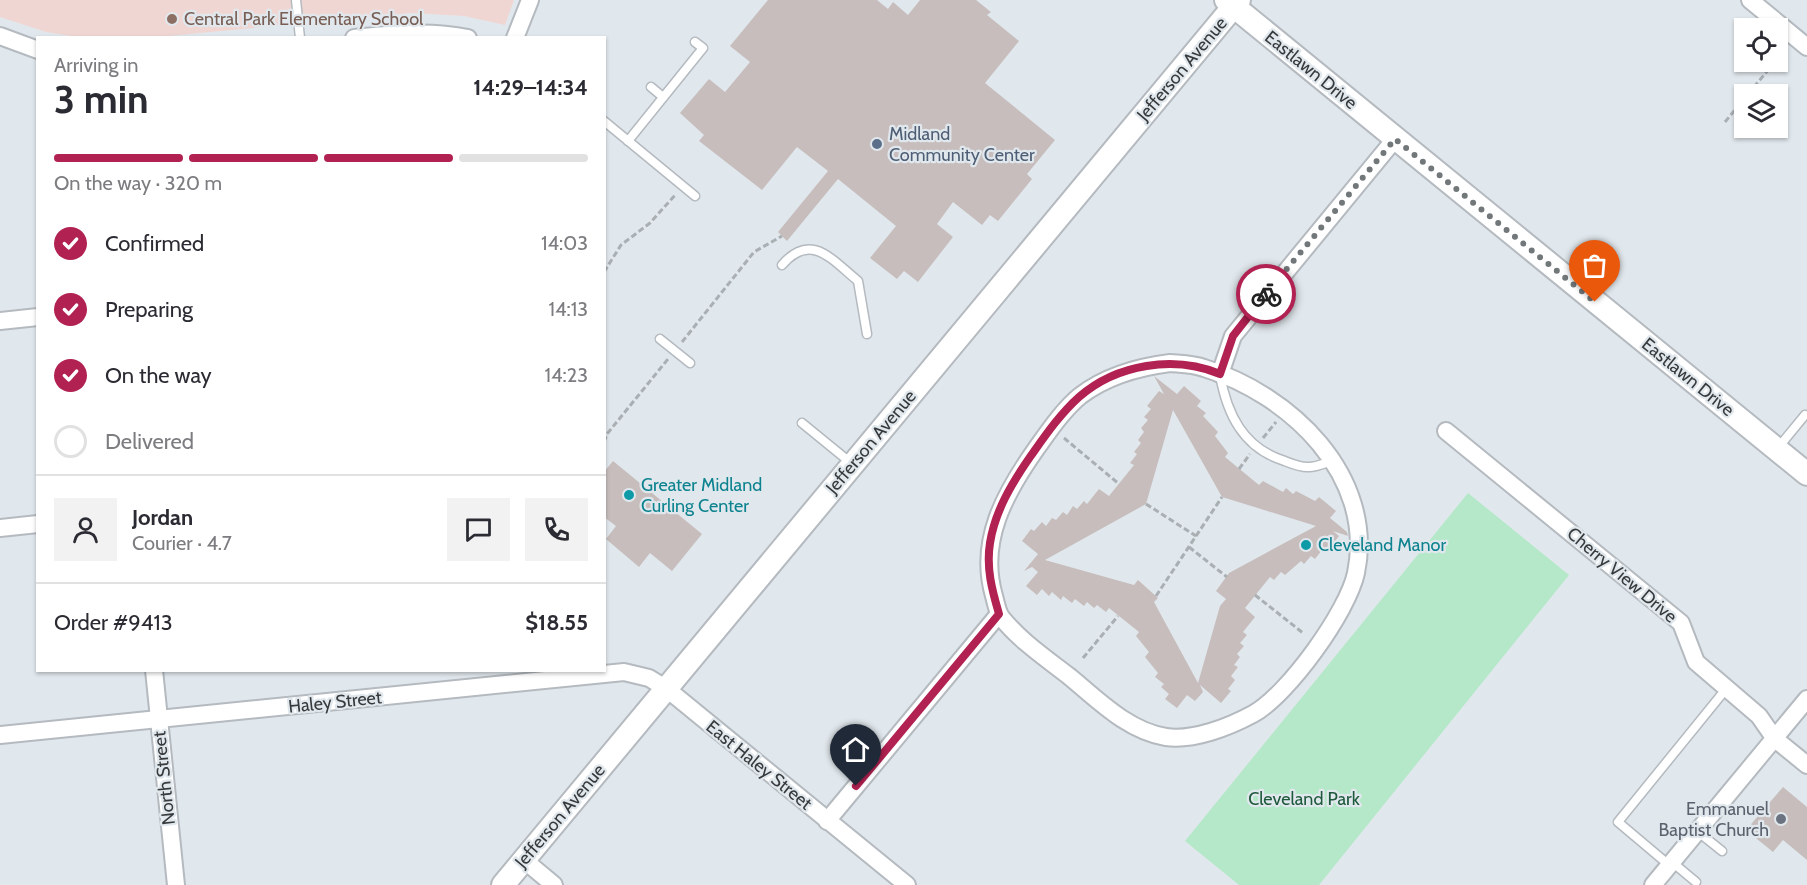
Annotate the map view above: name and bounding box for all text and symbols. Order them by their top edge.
place label: Central Park Elementary School [184,8,424,30]
marker: Central Park Elementary School [165,12,179,26]
street label: Jefferson Avenue [1132,13,1232,126]
map controls [1734,18,1788,138]
button: locate [1734,18,1788,72]
street label: Eastlawn Drive [1260,26,1362,114]
text: Arriving in [54,53,138,77]
text: 14:29–14:34 [473,74,588,101]
text: 3 min [54,75,149,123]
button: layers [1734,84,1788,138]
place label: Midland Community Center [889,123,1035,166]
marker: Midland Community Center [870,137,884,151]
text: On the way · 320 m [54,171,222,195]
icon: check [54,227,87,260]
text: Confirmed [105,230,204,257]
text: 14:03 [541,231,588,255]
pin [1569,240,1620,302]
icon: bag [1578,249,1611,282]
courier [1236,264,1296,324]
icon: bike [1250,278,1283,311]
icon: check [54,293,87,326]
text: Preparing [105,296,193,323]
text: 14:13 [548,297,588,321]
street label: Eastlawn Drive [1637,333,1739,421]
icon: check [54,359,87,392]
text: On the way [105,362,212,389]
text: 14:23 [544,363,588,387]
street label: Jefferson Avenue [821,386,921,499]
text: Delivered [105,428,194,455]
place label: Greater Midland Curling Center [641,474,762,517]
marker: Greater Midland Curling Center [622,488,636,502]
button: person [54,498,117,561]
button: chat [447,498,510,561]
button: phone [525,498,588,561]
text: Jordan [132,504,193,531]
street label: Cherry View Drive [1563,523,1681,627]
text: Courier · 4.7 [132,531,232,555]
place label: Cleveland Manor [1318,534,1446,556]
marker: Cleveland Manor [1299,538,1313,552]
text: Order #9413 [54,609,173,636]
text: $18.55 [525,609,588,636]
street label: Haley Street [287,686,383,718]
street label: East Haley Street [702,716,816,814]
pin [830,724,881,786]
street label: North Street [148,730,180,826]
icon: home [839,733,872,766]
street label: Jefferson Avenue [510,760,610,873]
park label: Cleveland Park [1248,788,1361,810]
place label: Emmanuel Baptist Church [1659,798,1770,841]
marker: Emmanuel Baptist Church [1774,812,1788,826]

